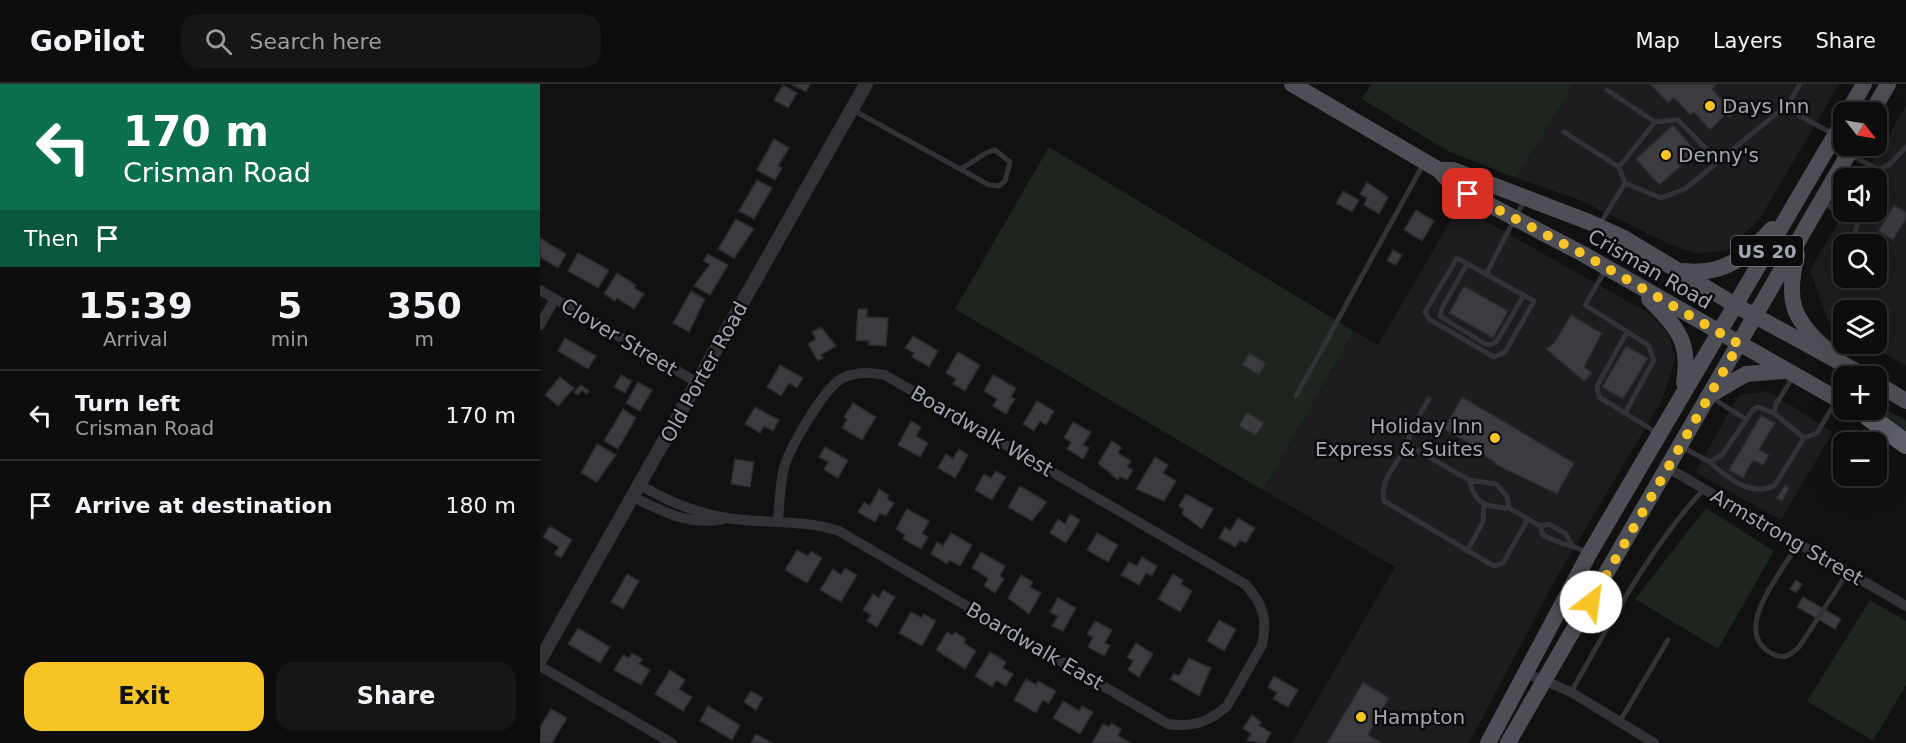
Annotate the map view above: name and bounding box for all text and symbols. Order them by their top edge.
search box [181,14,601,68]
text: GoPilot [30,25,145,58]
icon: search [202,25,235,58]
text: Search here [250,29,382,54]
text: Map [1636,29,1680,53]
text: Layers [1713,29,1782,53]
text: Share [1815,29,1876,53]
place label: Days Inn [1722,94,1810,118]
marker: Days Inn [1703,99,1717,113]
north arrow [1833,102,1887,156]
map controls [1833,102,1887,486]
text: 170 m [123,107,269,156]
icon: left [24,108,102,186]
place label: Denny's [1678,143,1759,167]
marker: Denny's [1659,148,1673,162]
text: Crisman Road [123,157,311,188]
pin [1442,168,1493,219]
button: sound [1833,168,1887,222]
icon: arrive [1451,177,1484,210]
icon: arrive [91,222,124,255]
street label: Crisman Road [1584,224,1716,314]
text: Then [24,226,79,251]
button: search [1833,234,1887,288]
road number: US 20 [1731,236,1803,266]
text: 15:39 [78,285,193,326]
text: 5 [277,285,302,326]
text: 350 [387,285,462,326]
street label: Clover Street [557,293,682,381]
street label: Old Porter Road [655,297,753,447]
button: layers [1833,300,1887,354]
text: Arrival [103,327,168,351]
text: min [271,327,309,351]
text: m [415,327,434,351]
button: + [1833,366,1887,420]
street label: Boardwalk West [907,381,1057,481]
text: Turn left [75,391,180,416]
icon: left [24,399,57,432]
text: 170 m [446,403,516,428]
place label: Holiday Inn Express & Suites [1315,414,1483,461]
text: Crisman Road [75,416,214,440]
marker: Holiday Inn Express & Suites [1488,431,1502,445]
button: − [1833,432,1887,486]
street label: Armstrong Street [1707,484,1868,590]
icon: arrive [24,489,57,522]
text: Arrive at destination [75,493,332,518]
text: 180 m [446,493,516,518]
position arrow [1559,570,1623,634]
street label: Boardwalk East [962,597,1108,695]
button: Exit [24,662,264,731]
button: Share [276,662,516,731]
place label: Hampton [1373,705,1465,729]
marker: Hampton [1354,710,1368,724]

